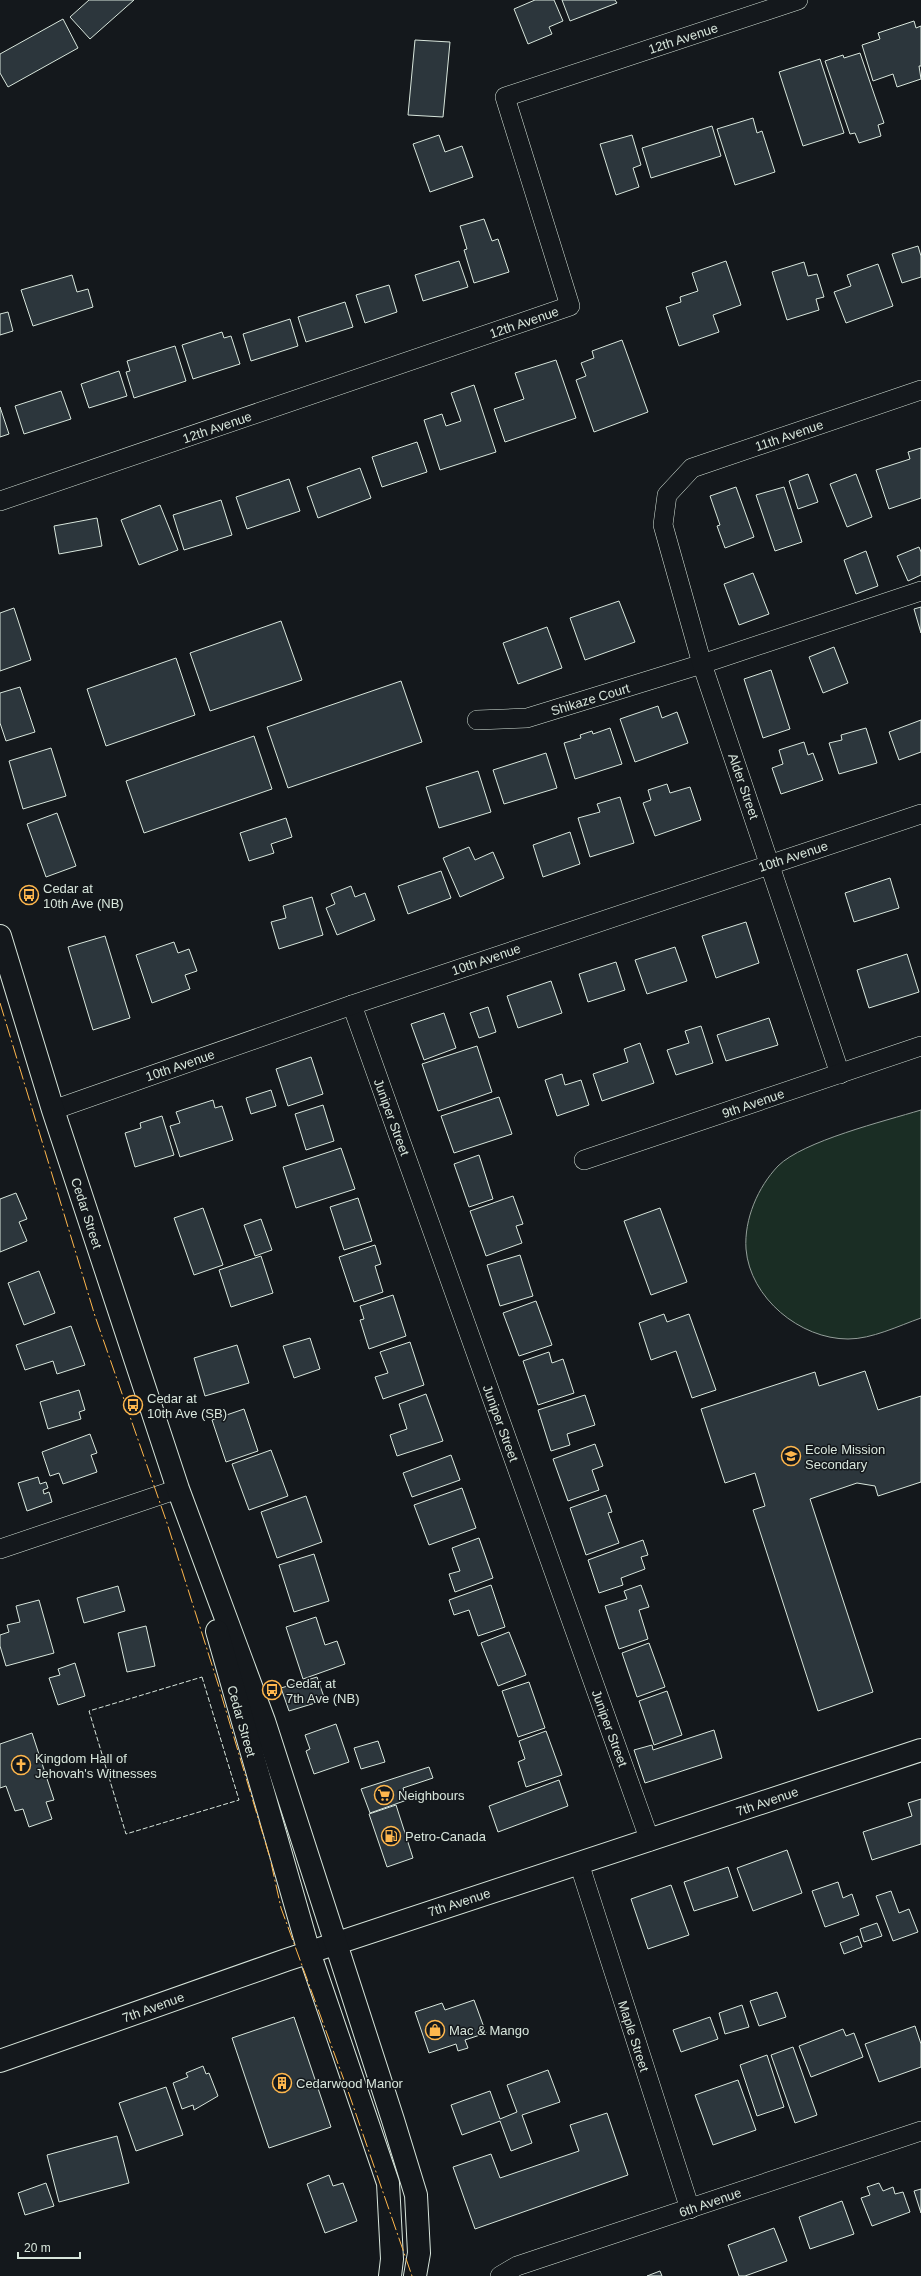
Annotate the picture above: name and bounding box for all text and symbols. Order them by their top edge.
street label: 12th Avenue [647,20,720,57]
street label: 12th Avenue [488,304,561,341]
street label: 12th Avenue [181,409,254,446]
street label: 11th Avenue [753,417,825,454]
street label: Shikaze Court [549,680,632,719]
street label: Alder Street [725,751,762,821]
street label: 10th Avenue [757,838,830,875]
place label: Cedar at 10th Ave (NB) [43,881,124,911]
bus stop icon: Cedar at 10th Ave (NB) [18,884,40,906]
street label: 10th Avenue [450,941,523,978]
street label: 10th Avenue [144,1047,217,1084]
street label: Juniper Street [371,1077,413,1158]
street label: 9th Avenue [720,1086,786,1121]
street label: Cedar Street [68,1176,105,1251]
street label: Juniper Street [480,1383,522,1464]
place label: Cedar at 10th Ave (SB) [147,1391,227,1421]
bus stop icon: Cedar at 10th Ave (SB) [122,1394,144,1416]
place label: Ecole Mission Secondary [805,1442,885,1472]
school or university icon: Ecole Mission Secondary [780,1445,802,1467]
place label: Cedar at 7th Ave (NB) [286,1676,359,1706]
bus stop icon: Cedar at 7th Ave (NB) [261,1679,283,1701]
street label: Cedar Street [224,1684,259,1759]
street label: Juniper Street [589,1688,631,1769]
place label: Kingdom Hall of Jehovah's Witnesses [35,1751,157,1781]
church icon: Kingdom Hall of Jehovah's Witnesses [10,1754,32,1776]
supermarket icon: Neighbours [373,1784,395,1806]
street label: 7th Avenue [734,1784,800,1819]
place label: Neighbours [398,1788,465,1803]
fuel station icon: Petro-Canada [380,1825,402,1847]
place label: Petro-Canada [405,1829,487,1844]
street label: 7th Avenue [426,1885,492,1920]
street label: 7th Avenue [120,1989,186,2026]
street label: Maple Street [615,1999,652,2074]
shop icon: Mac & Mango [424,2019,446,2041]
place label: Mac & Mango [449,2023,529,2038]
building icon: Cedarwood Manor [271,2072,293,2094]
place label: Cedarwood Manor [296,2076,404,2091]
street label: 6th Avenue [677,2185,743,2220]
scale bar [18,2234,80,2260]
text: 20 m [24,2241,51,2255]

